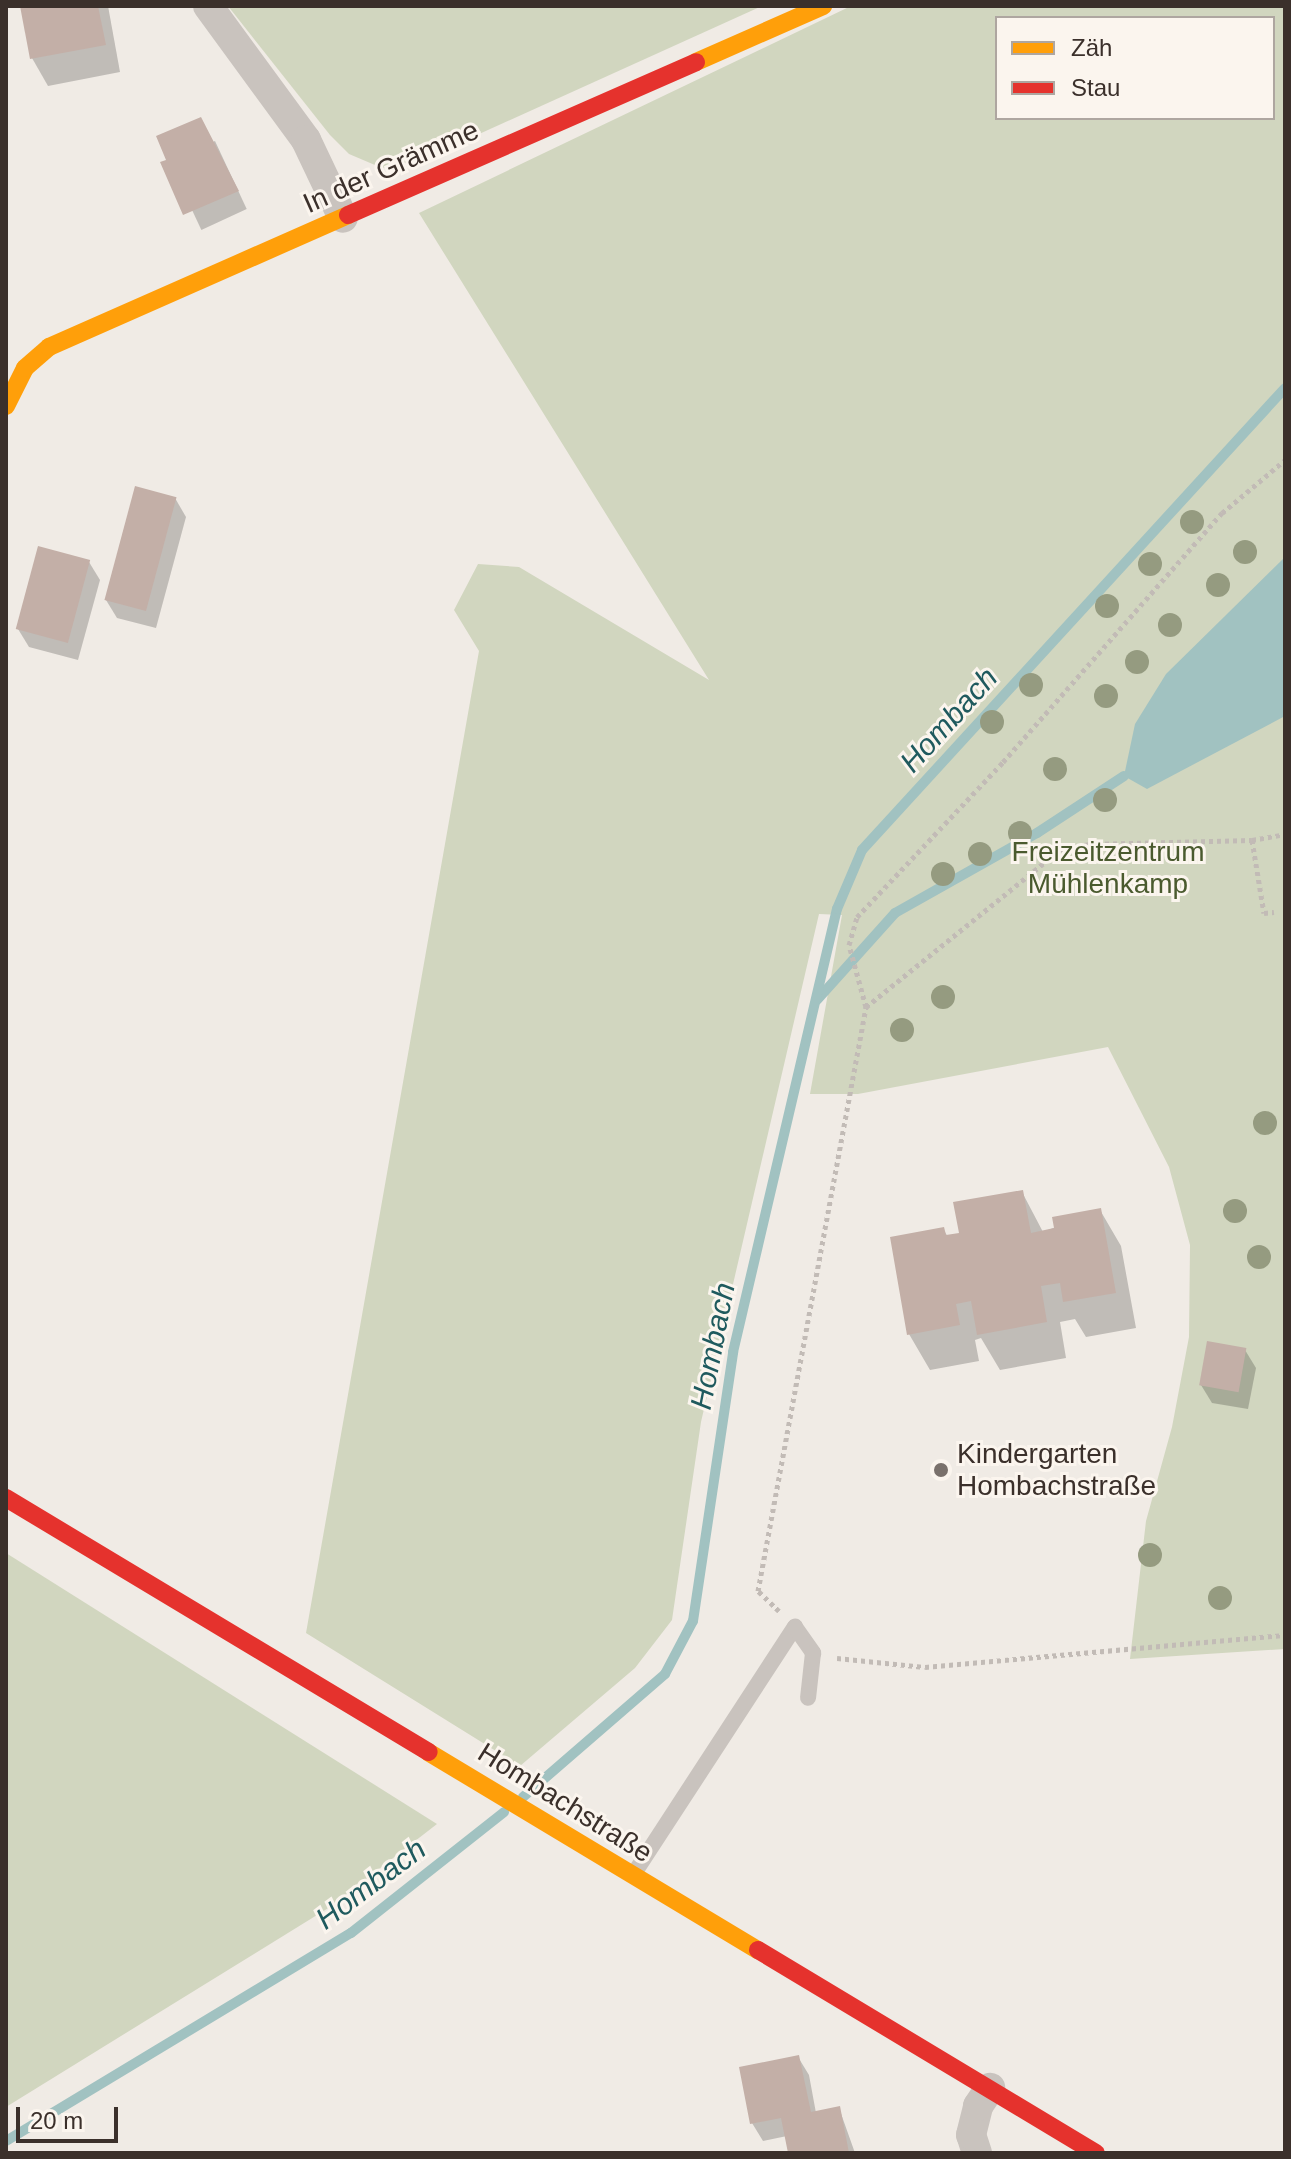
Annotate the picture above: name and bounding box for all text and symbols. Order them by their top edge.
legend [995,16,1275,120]
text: Zäh [1071,34,1112,61]
text: Stau [1071,74,1120,101]
street label: In der Grämme [298,113,484,221]
water label: Hombach [893,660,1005,780]
park label: Freizeitzentrum Mühlenkamp [1012,835,1204,901]
water label: Hombach [683,1280,743,1412]
place label: Kindergarten Hombachstraße [957,1437,1156,1503]
marker: Kindergarten Hombachstraße [932,1461,950,1479]
street label: Hombachstraße [472,1736,658,1870]
water label: Hombach [309,1831,433,1937]
scale bar [20,2091,122,2141]
text: 20 m [30,2107,83,2134]

